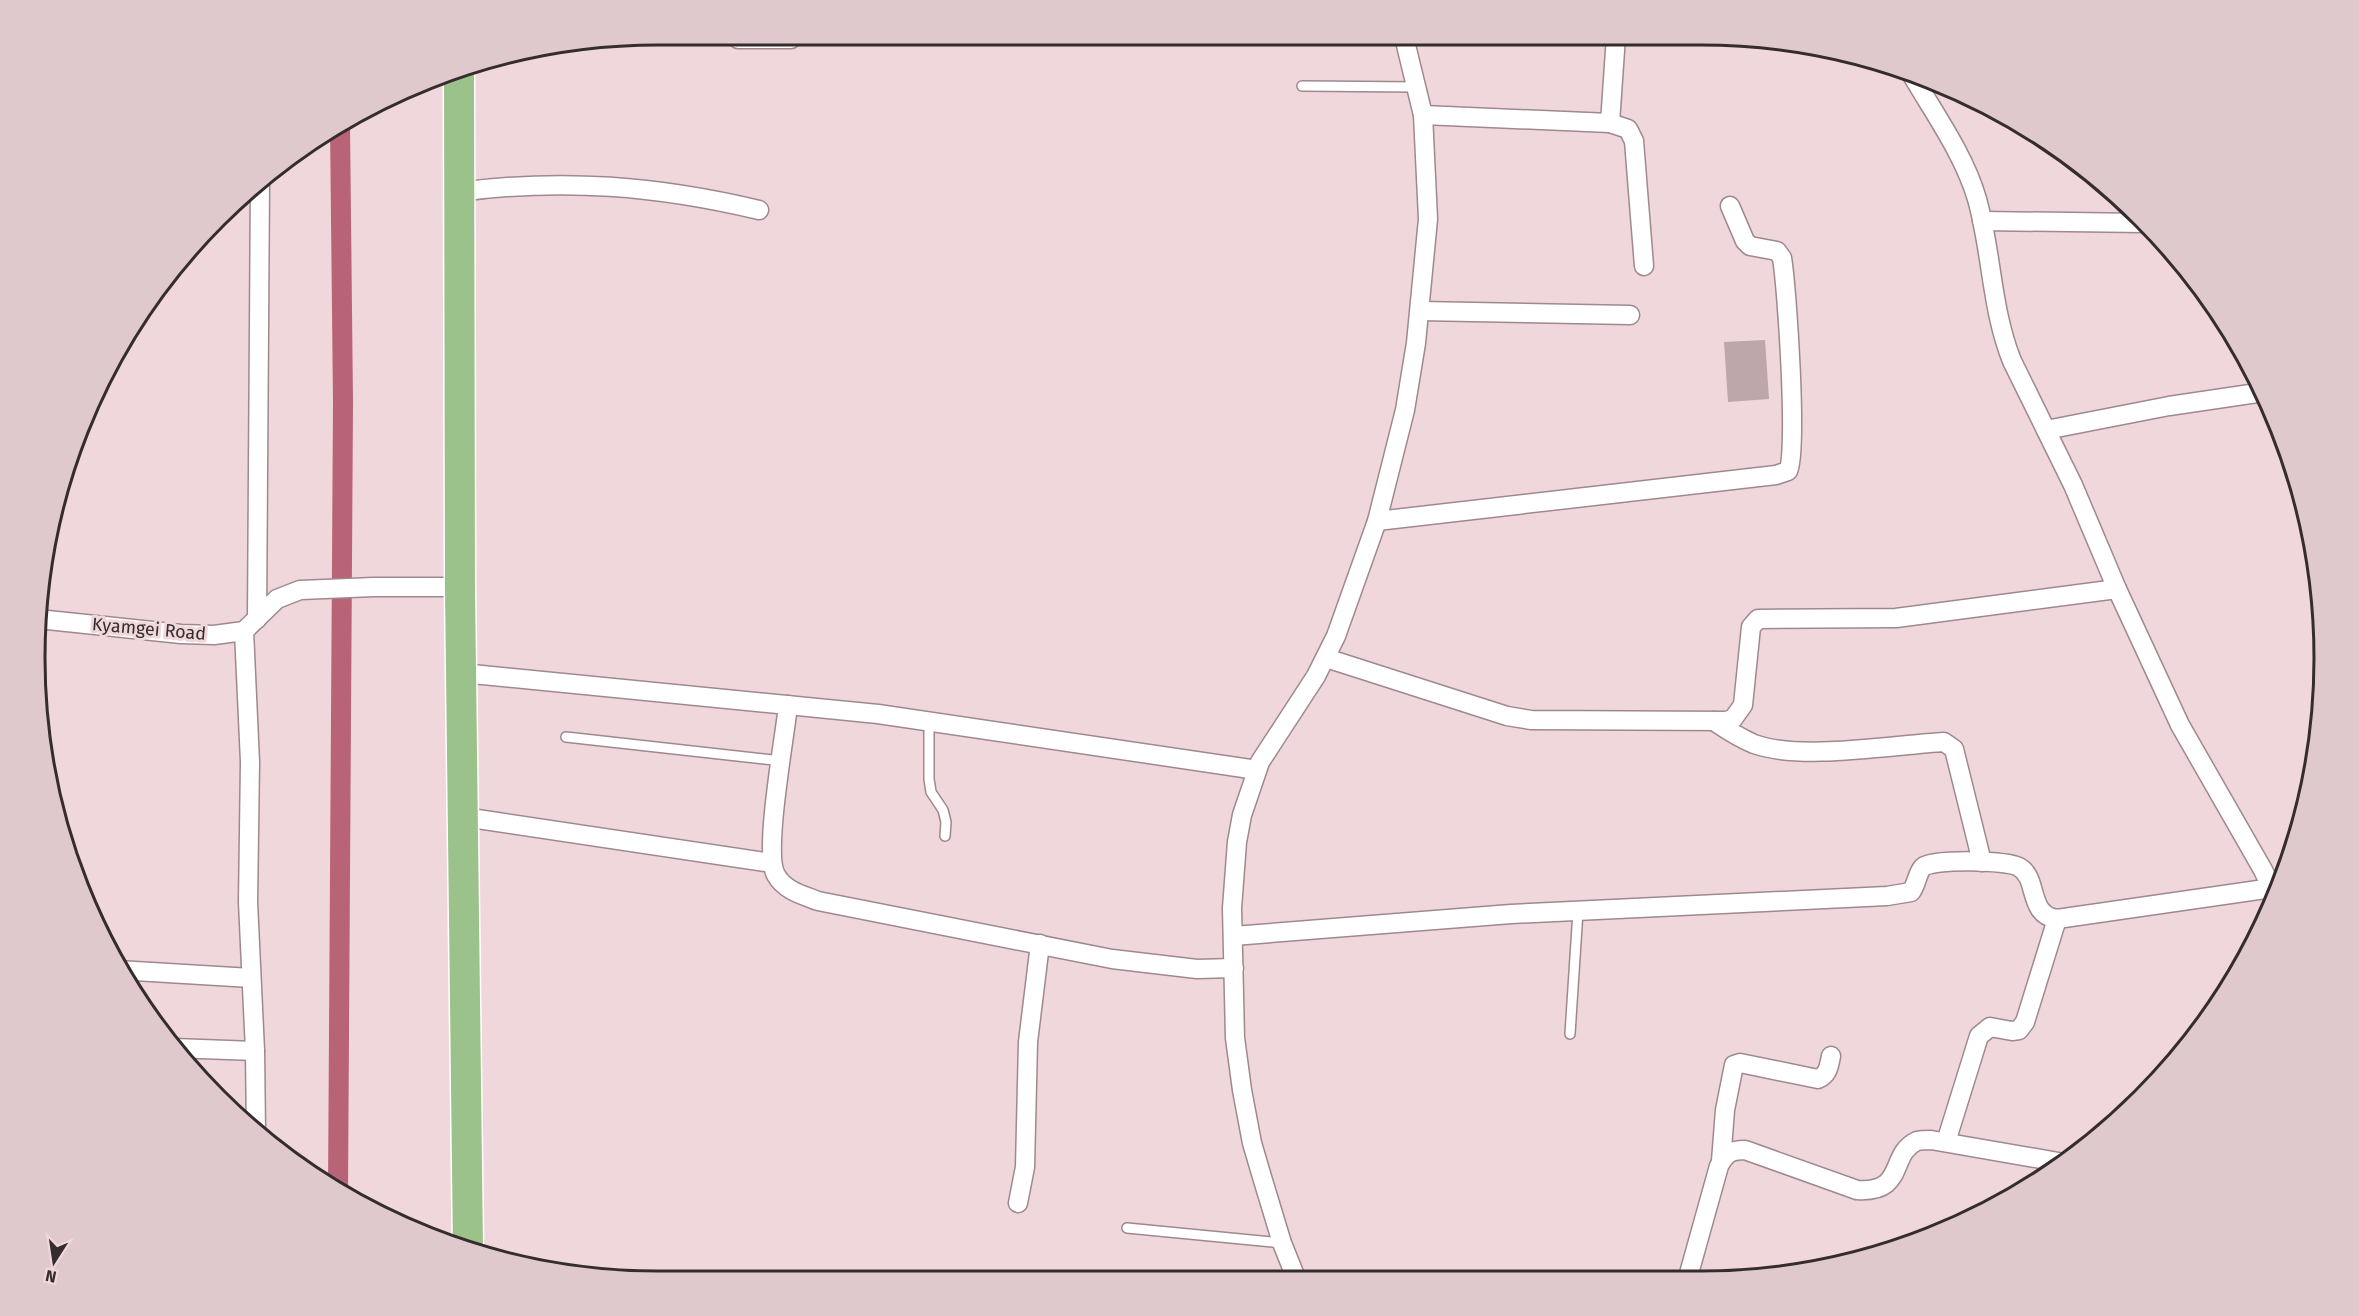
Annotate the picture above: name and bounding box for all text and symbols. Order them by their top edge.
street label: Kyamgei Road [91,613,207,645]
north arrow [24,1232,84,1292]
text: N [44,1266,58,1287]

